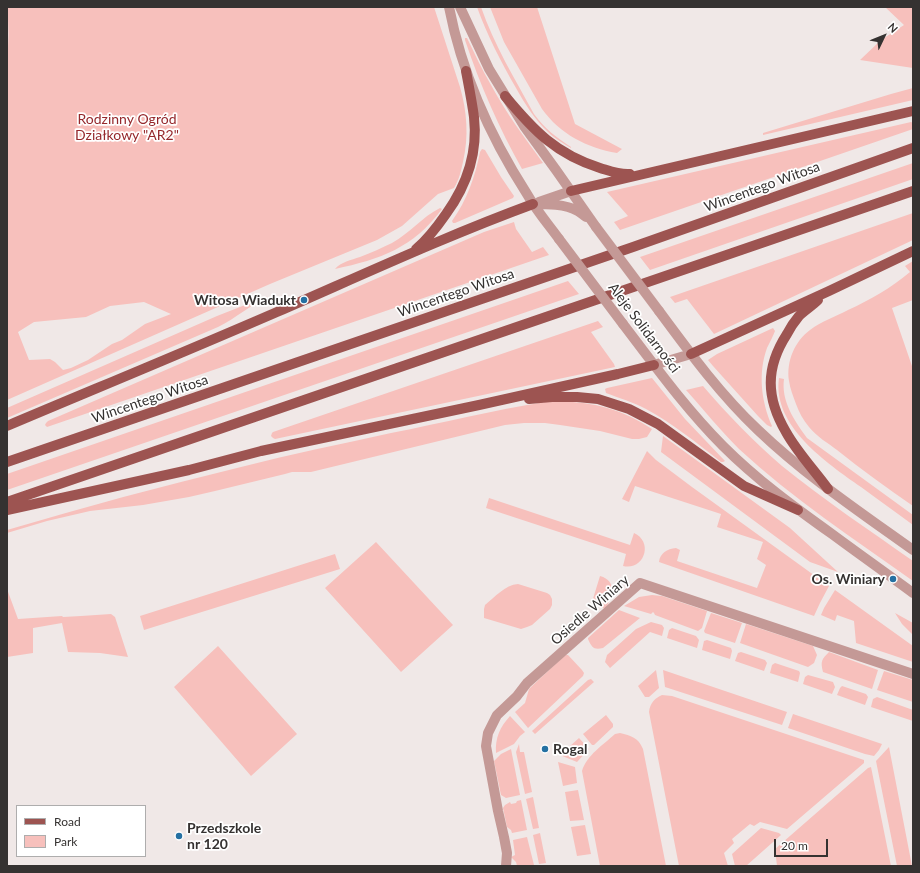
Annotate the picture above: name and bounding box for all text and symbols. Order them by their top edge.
north arrow [864,16,904,56]
text: N [885,20,901,35]
park label: Rodzinny Ogród Działkowy "AR2" [75,111,179,144]
street label: Wincentego Witosa [702,158,822,216]
street label: Wincentego Witosa [396,265,516,321]
street label: Aleje Solidarności [605,280,683,376]
place label: Witosa Wiadukt [194,292,296,308]
marker: Witosa Wiadukt [299,295,309,305]
street label: Wincentego Witosa [90,371,210,427]
street label: Osiedle Winiary [547,571,633,649]
place label: Os. Winiary [812,571,885,587]
marker: Os. Winiary [888,574,898,584]
place label: Rogal [553,741,587,757]
marker: Rogal [540,744,550,754]
legend [16,805,146,857]
text: Road [54,814,81,829]
place label: Przedszkole nr 120 [187,820,261,852]
marker: Przedszkole nr 120 [174,831,184,841]
scale bar [776,831,830,857]
text: Park [54,834,77,849]
text: 20 m [781,838,808,853]

